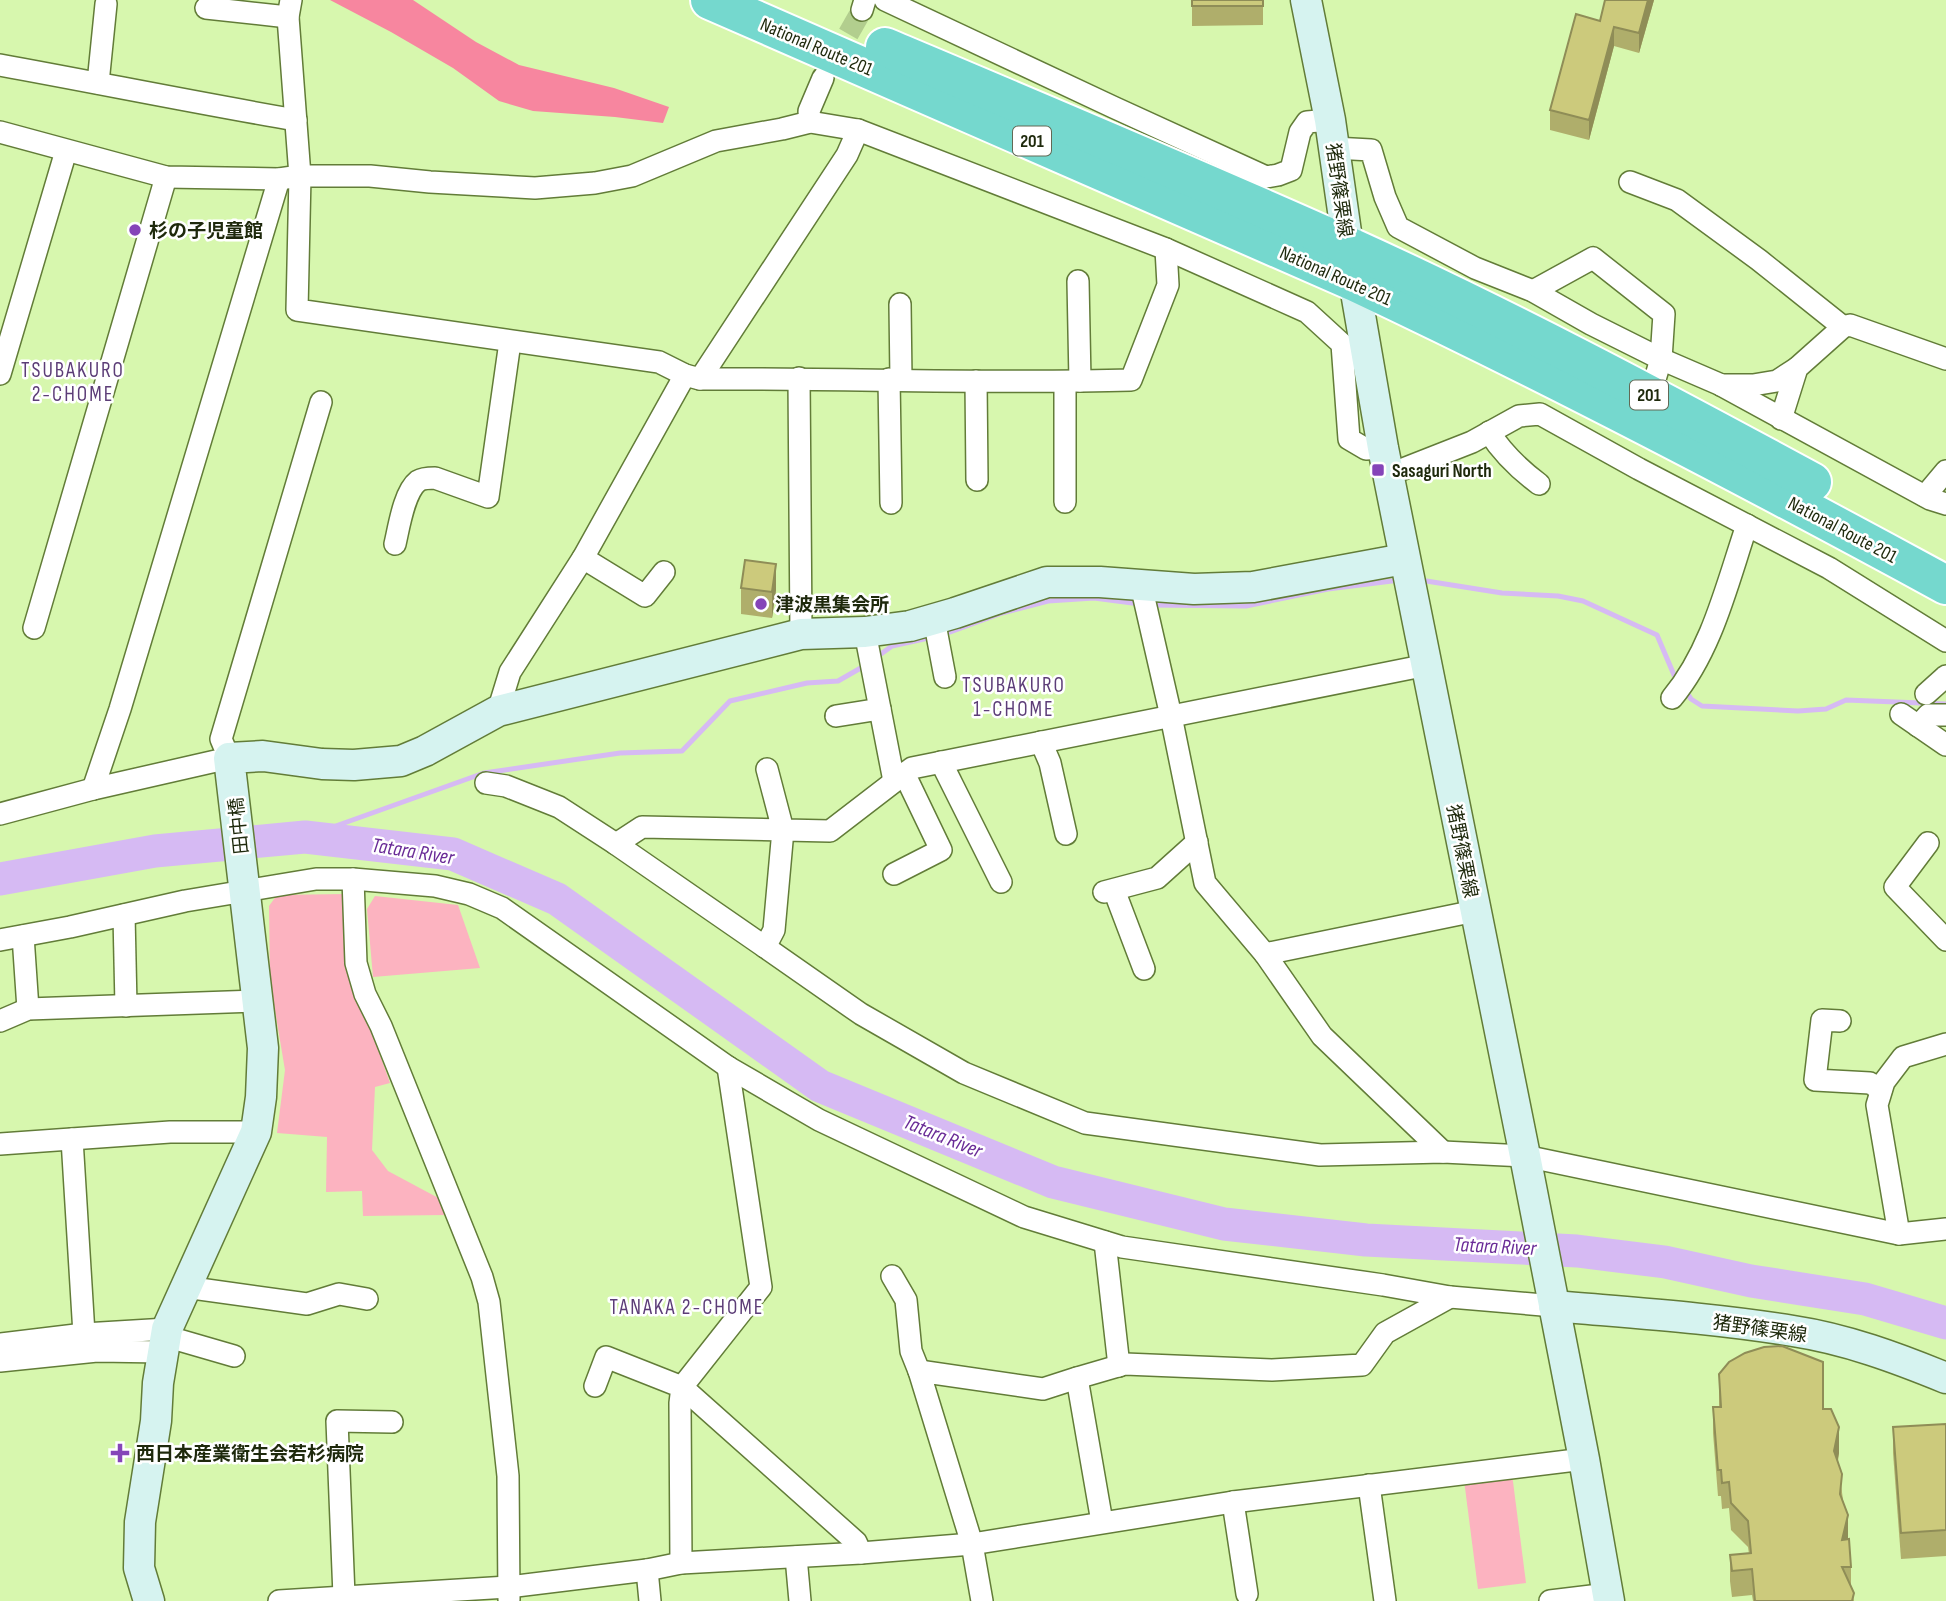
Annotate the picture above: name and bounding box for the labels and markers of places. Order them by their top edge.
place label: 杉の子児童館 [149,220,263,243]
marker: 杉の子児童館 [127,222,143,238]
place label: Sasaguri North [1392,460,1492,483]
marker: Sasaguri North [1370,462,1386,478]
place label: 津波黒集会所 [775,594,889,617]
marker: 津波黒集会所 [753,596,769,612]
marker: 西日本産業衛生会若杉病院 [110,1443,130,1463]
place label: 西日本産業衛生会若杉病院 [136,1443,364,1466]

